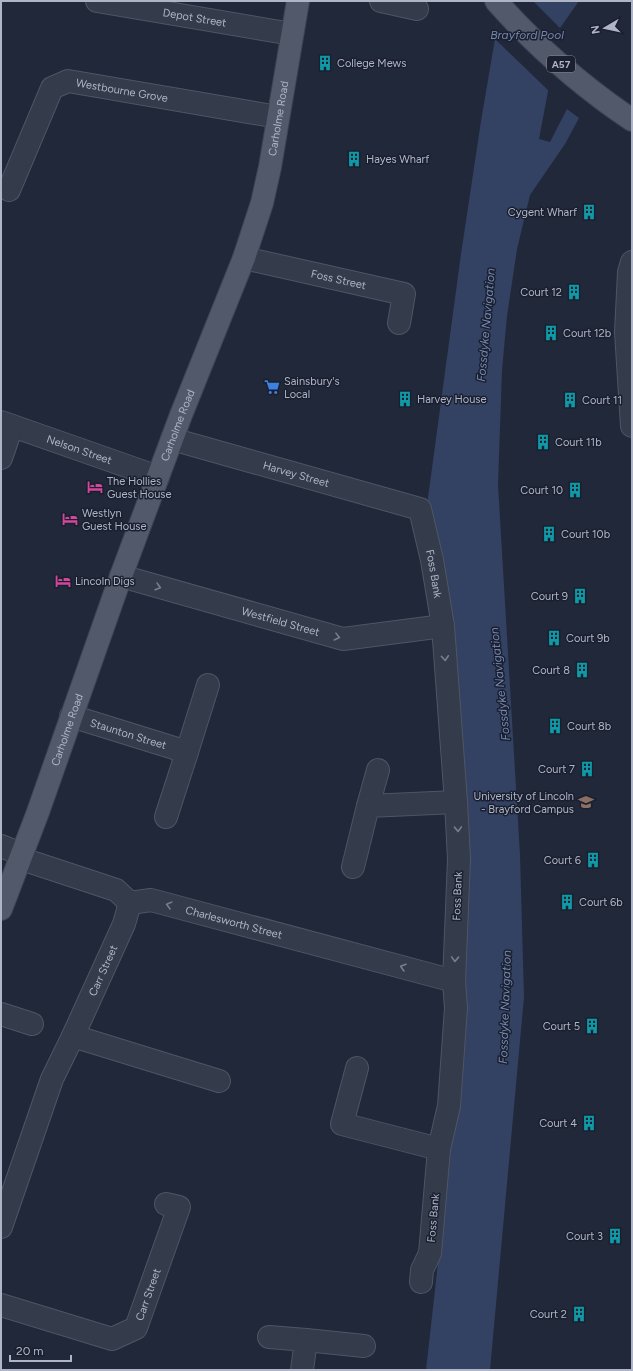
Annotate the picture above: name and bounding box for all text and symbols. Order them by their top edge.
street label: Depot Street [162,6,227,30]
north arrow [585,8,625,48]
text: N [589,24,603,35]
water label: Brayford Pool [490,28,564,42]
building icon: College Mews [316,54,334,72]
road number: A57 [547,56,575,72]
place label: College Mews [337,57,406,70]
street label: Westbourne Grove [75,76,169,105]
street label: Carholme Road [266,80,291,157]
building icon: Hayes Wharf [345,150,363,168]
place label: Hayes Wharf [366,153,430,166]
building icon: Cygent Wharf [580,203,598,221]
place label: Cygent Wharf [508,206,578,219]
street label: Foss Street [310,267,367,292]
water label: Fossdyke Navigation [474,267,498,382]
building icon: Court 12 [565,283,583,301]
place label: Court 12 [520,286,562,299]
building icon: Court 12b [542,324,560,342]
place label: Court 12b [563,327,611,340]
place label: Sainsbury's Local [284,375,340,401]
supermarket icon: Sainsbury's Local [263,378,281,396]
street label: Carholme Road [158,388,198,463]
building icon: Harvey House [396,390,414,408]
building icon: Court 11 [561,391,579,409]
place label: Harvey House [417,393,486,406]
place label: Court 11 [582,394,622,407]
street label: Nelson Street [45,433,114,467]
building icon: Court 11b [534,433,552,451]
place label: Court 11b [555,436,602,449]
street label: Harvey Street [261,459,331,490]
place label: The Hollies Guest House [107,475,171,501]
hotel icon: The Hollies Guest House [86,478,104,496]
building icon: Court 10 [566,481,584,499]
place label: Court 10 [520,484,563,497]
place label: Westlyn Guest House [82,507,146,533]
hotel icon: Westlyn Guest House [61,510,79,528]
building icon: Court 10b [540,525,558,543]
place label: Court 10b [561,528,610,541]
street label: Foss Bank [423,548,444,600]
hotel icon: Lincoln Digs [54,572,72,590]
place label: Lincoln Digs [75,575,135,588]
one-way arrow [155,582,162,591]
building icon: Court 9 [571,587,589,605]
place label: Court 9 [531,590,568,603]
street label: Westfield Street [240,605,321,639]
water label: Fossdyke Navigation [487,626,513,741]
building icon: Court 9b [545,629,563,647]
place label: Court 9b [566,632,610,645]
one-way arrow [334,633,341,641]
one-way arrow [440,655,449,661]
building icon: Court 8 [573,661,591,679]
place label: Court 8 [532,664,570,677]
street label: Carholme Road [49,692,86,768]
street label: Staunton Street [88,716,168,752]
building icon: Court 8b [546,717,564,735]
place label: Court 8b [567,720,611,733]
building icon: Court 7 [578,760,596,778]
place label: Court 7 [538,763,575,776]
place label: University of Lincoln - Brayford Campus [473,790,574,816]
school or university icon: University of Lincoln - Brayford Campus [577,793,595,811]
one-way arrow [453,826,462,832]
building icon: Court 6 [584,851,602,869]
place label: Court 6 [544,854,581,867]
street label: Foss Bank [450,871,465,921]
building icon: Court 6b [558,893,576,911]
place label: Court 6b [579,896,623,909]
one-way arrow [166,901,172,909]
street label: Charlesworth Street [184,904,283,942]
street label: Carr Street [86,943,121,998]
water label: Fossdyke Navigation [496,950,514,1064]
one-way arrow [451,956,459,962]
one-way arrow [400,963,407,972]
building icon: Court 5 [583,1017,601,1035]
place label: Court 5 [543,1020,580,1033]
building icon: Court 4 [580,1114,598,1132]
place label: Court 4 [539,1117,577,1130]
street label: Foss Bank [425,1192,442,1243]
building icon: Court 3 [606,1227,624,1245]
place label: Court 3 [566,1230,603,1243]
street label: Carr Street [133,1267,164,1323]
building icon: Court 2 [570,1305,588,1323]
place label: Court 2 [530,1308,567,1321]
scale bar [10,1337,71,1363]
text: 20 m [16,1344,44,1358]

